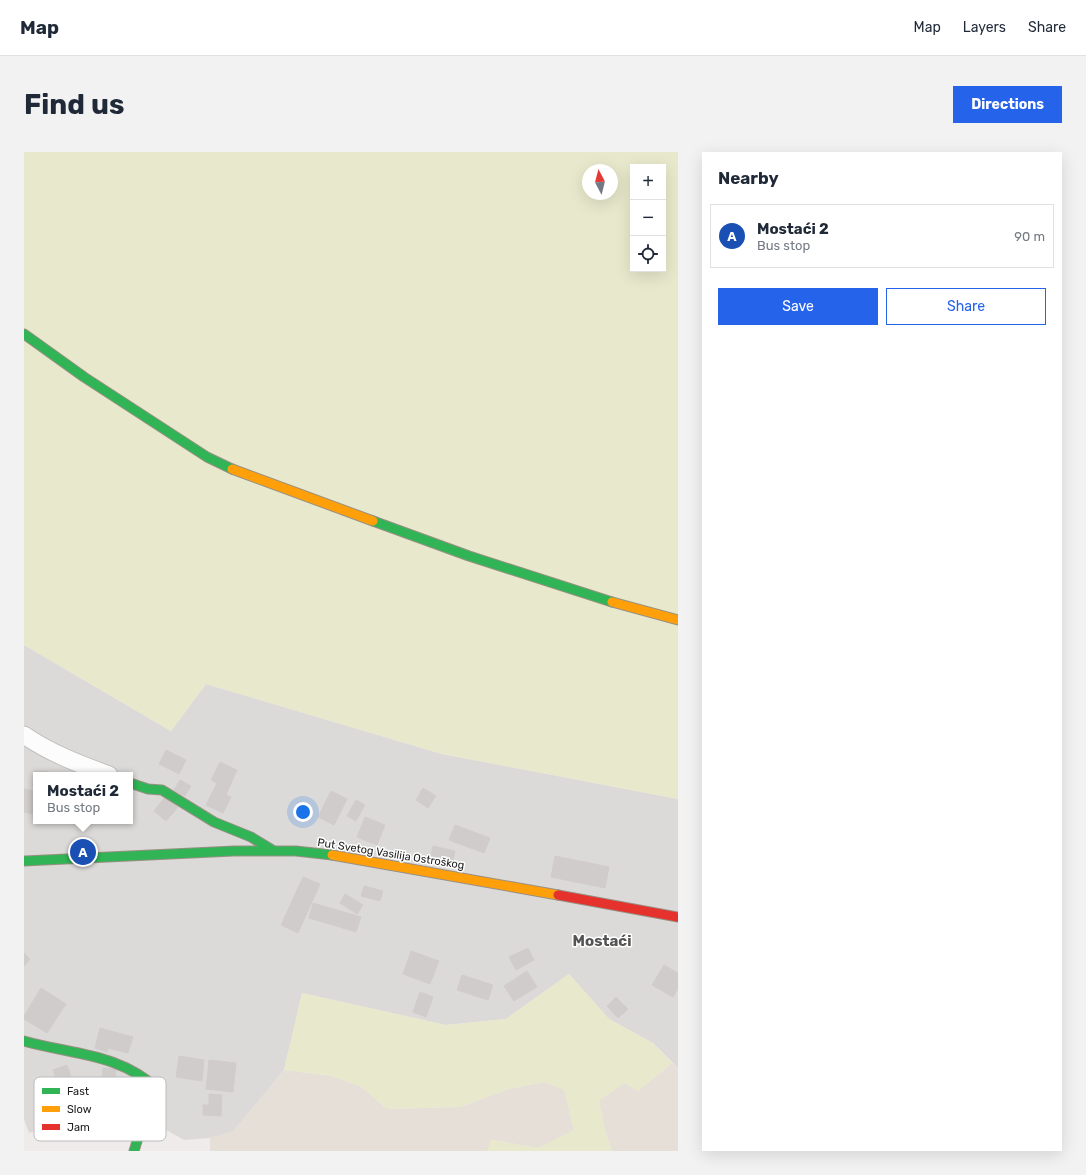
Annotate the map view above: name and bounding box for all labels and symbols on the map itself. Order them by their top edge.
north arrow [582,164,618,200]
your location [293,802,313,822]
street label: Put Svetog Vasilija Ostroškog [317,836,465,872]
pin: A [70,837,96,867]
district label: Mostaći [573,932,631,950]
legend [34,1077,166,1141]
text: Fast [67,1085,90,1098]
text: Slow [67,1103,92,1116]
text: Jam [67,1121,90,1134]

